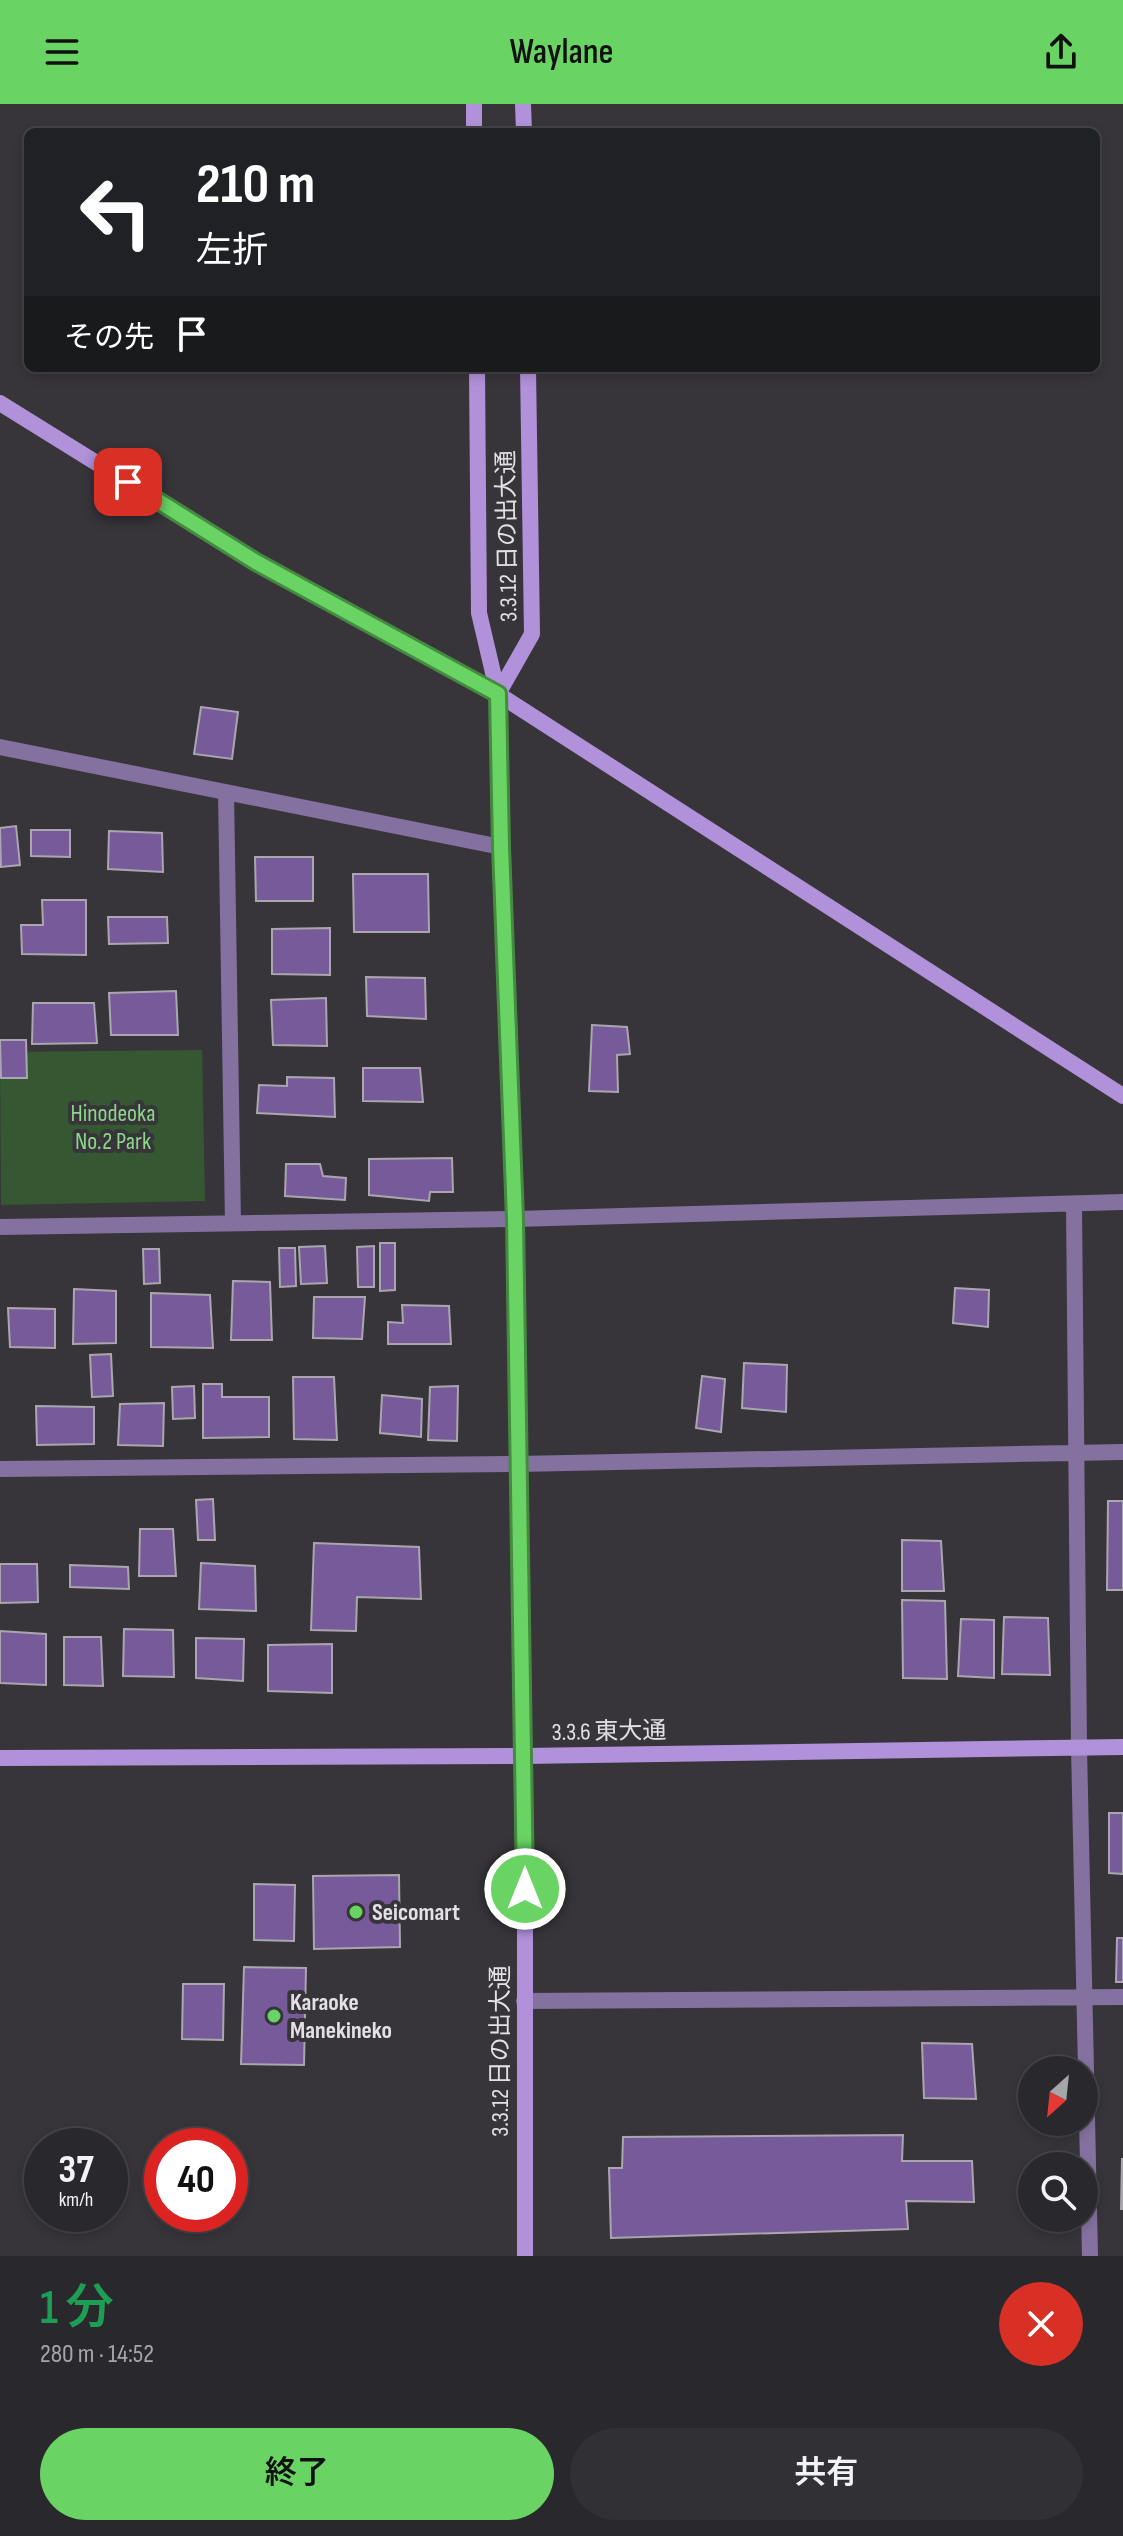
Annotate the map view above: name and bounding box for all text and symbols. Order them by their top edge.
icon: menu [40,30,84,74]
icon: share [1039,30,1083,74]
text: Waylane [509,31,614,74]
text: 210 m [196,152,315,219]
icon: left [64,160,168,264]
text: 左折 [196,230,268,273]
icon: arrive [170,312,214,356]
text: その先 [64,320,154,356]
pin [94,448,162,516]
street label: 3.3.12 日の出大通 [492,450,523,622]
icon: arrive [106,460,150,504]
park label: Hinodeoka No.2 Park [71,1099,155,1156]
street label: 3.3.6 東大通 [551,1716,667,1747]
position arrow [483,1847,567,1931]
place label: Seicomart [372,1898,460,1927]
marker: Seicomart [347,1903,365,1921]
street label: 3.3.12 日の出大通 [486,1965,515,2137]
place label: Karaoke Manekineko [290,1988,392,2045]
marker: Karaoke Manekineko [265,2007,283,2025]
north arrow [1018,2056,1098,2136]
map controls [1018,2056,1098,2232]
speed limit sign: 40 [144,2128,248,2232]
text: 37 [58,2146,94,2194]
button: search [1018,2152,1098,2232]
text: km/h [59,2188,93,2212]
text: 1 分 [40,2280,114,2337]
button: close [999,2282,1083,2366]
text: 280 m · 14:52 [40,2339,154,2370]
button: 終了 [40,2428,554,2520]
button: 共有 [570,2428,1083,2520]

